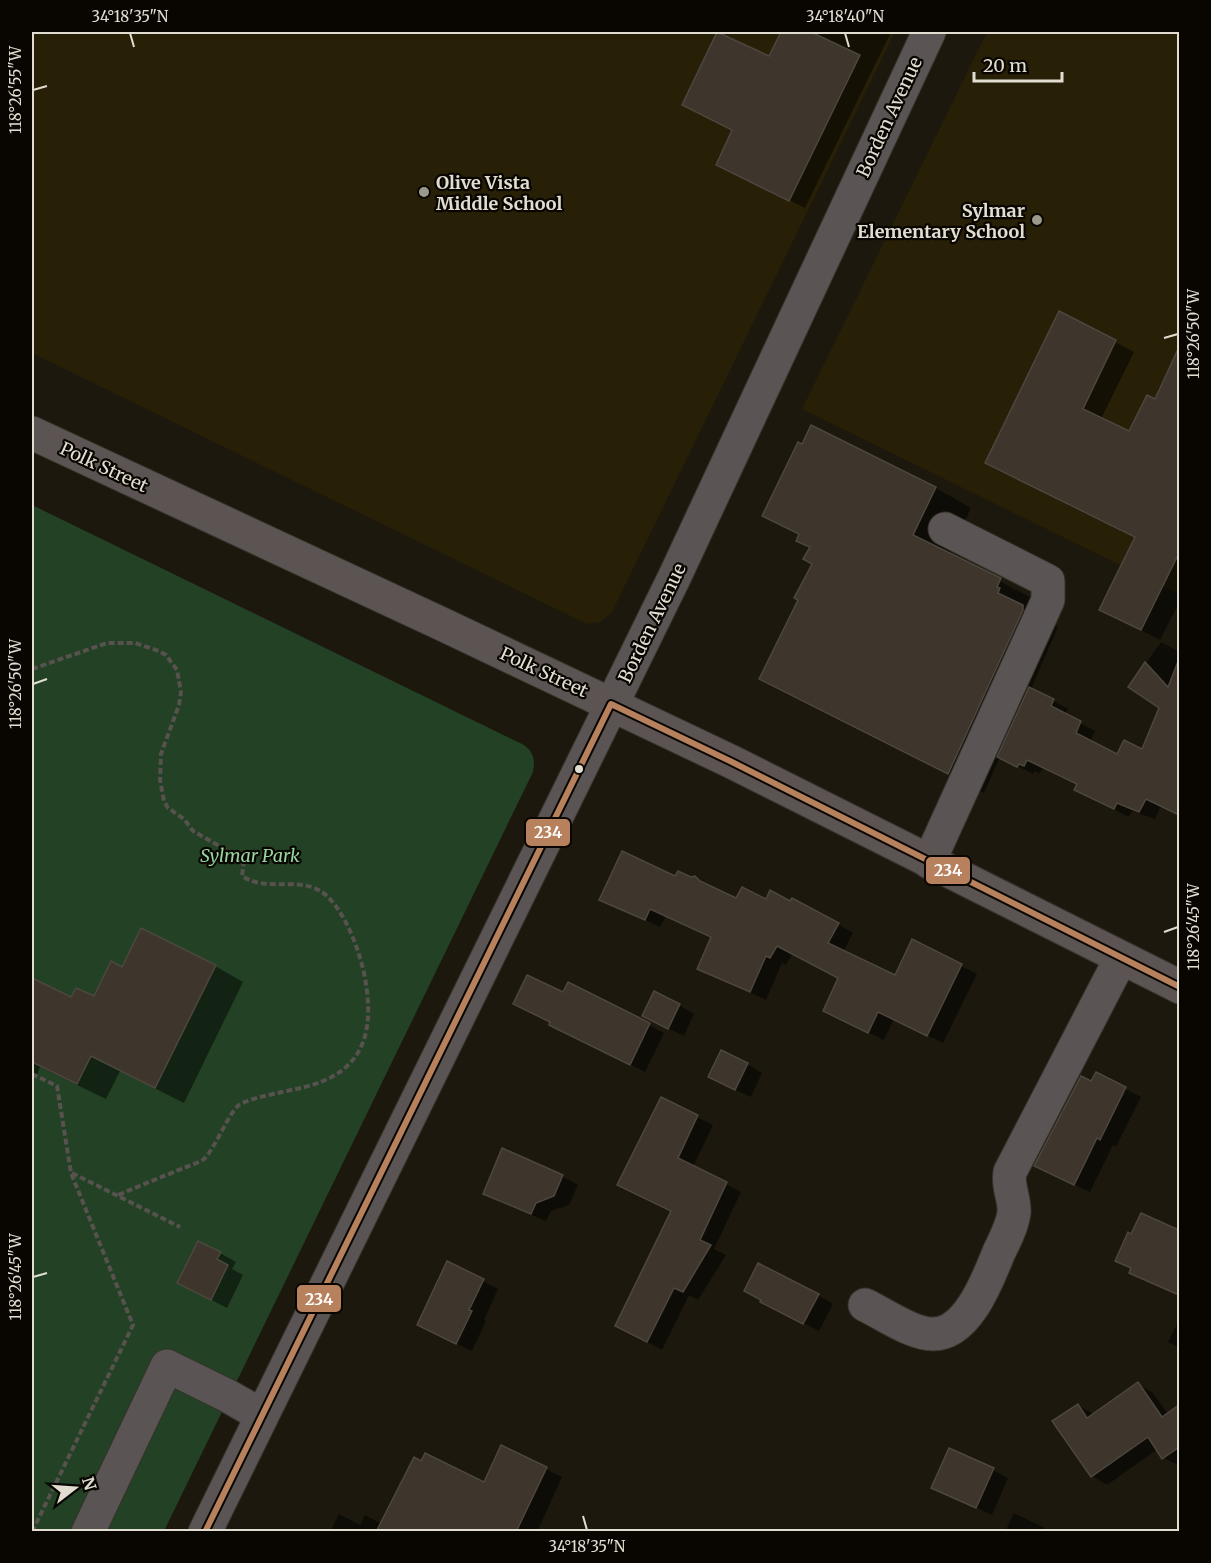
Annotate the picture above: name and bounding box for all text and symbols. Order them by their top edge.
text: 34°18'35"N [92,7,169,26]
text: 34°18'40"N [806,7,884,26]
text: 118°26'55"W [6,45,25,134]
scale bar [974,45,1062,83]
street label: Borden Avenue [851,53,927,181]
text: 20 m [983,54,1027,77]
place label: Olive Vista Middle School [436,171,562,215]
marker: Olive Vista Middle School [417,185,431,199]
place label: Sylmar Elementary School [857,199,1025,243]
marker: Sylmar Elementary School [1030,213,1044,227]
text: 118°26'50"W [1184,288,1203,379]
street label: Polk Street [56,437,152,497]
street label: Borden Avenue [613,559,691,687]
text: 118°26'50"W [6,638,25,729]
street label: Polk Street [496,642,592,702]
unlabelled marker [573,763,585,775]
line badge: 234 [525,818,571,847]
text: 234 [534,822,562,842]
park label: Sylmar Park [200,844,300,867]
line badge: 234 [925,856,971,885]
text: 234 [934,860,962,880]
text: 118°26'45"W [1184,883,1203,970]
text: 118°26'45"W [6,1233,25,1320]
line badge: 234 [296,1284,342,1313]
text: 234 [305,1289,333,1309]
north arrow [45,1458,105,1518]
text: N [78,1475,101,1493]
text: 34°18'35"N [549,1537,626,1556]

